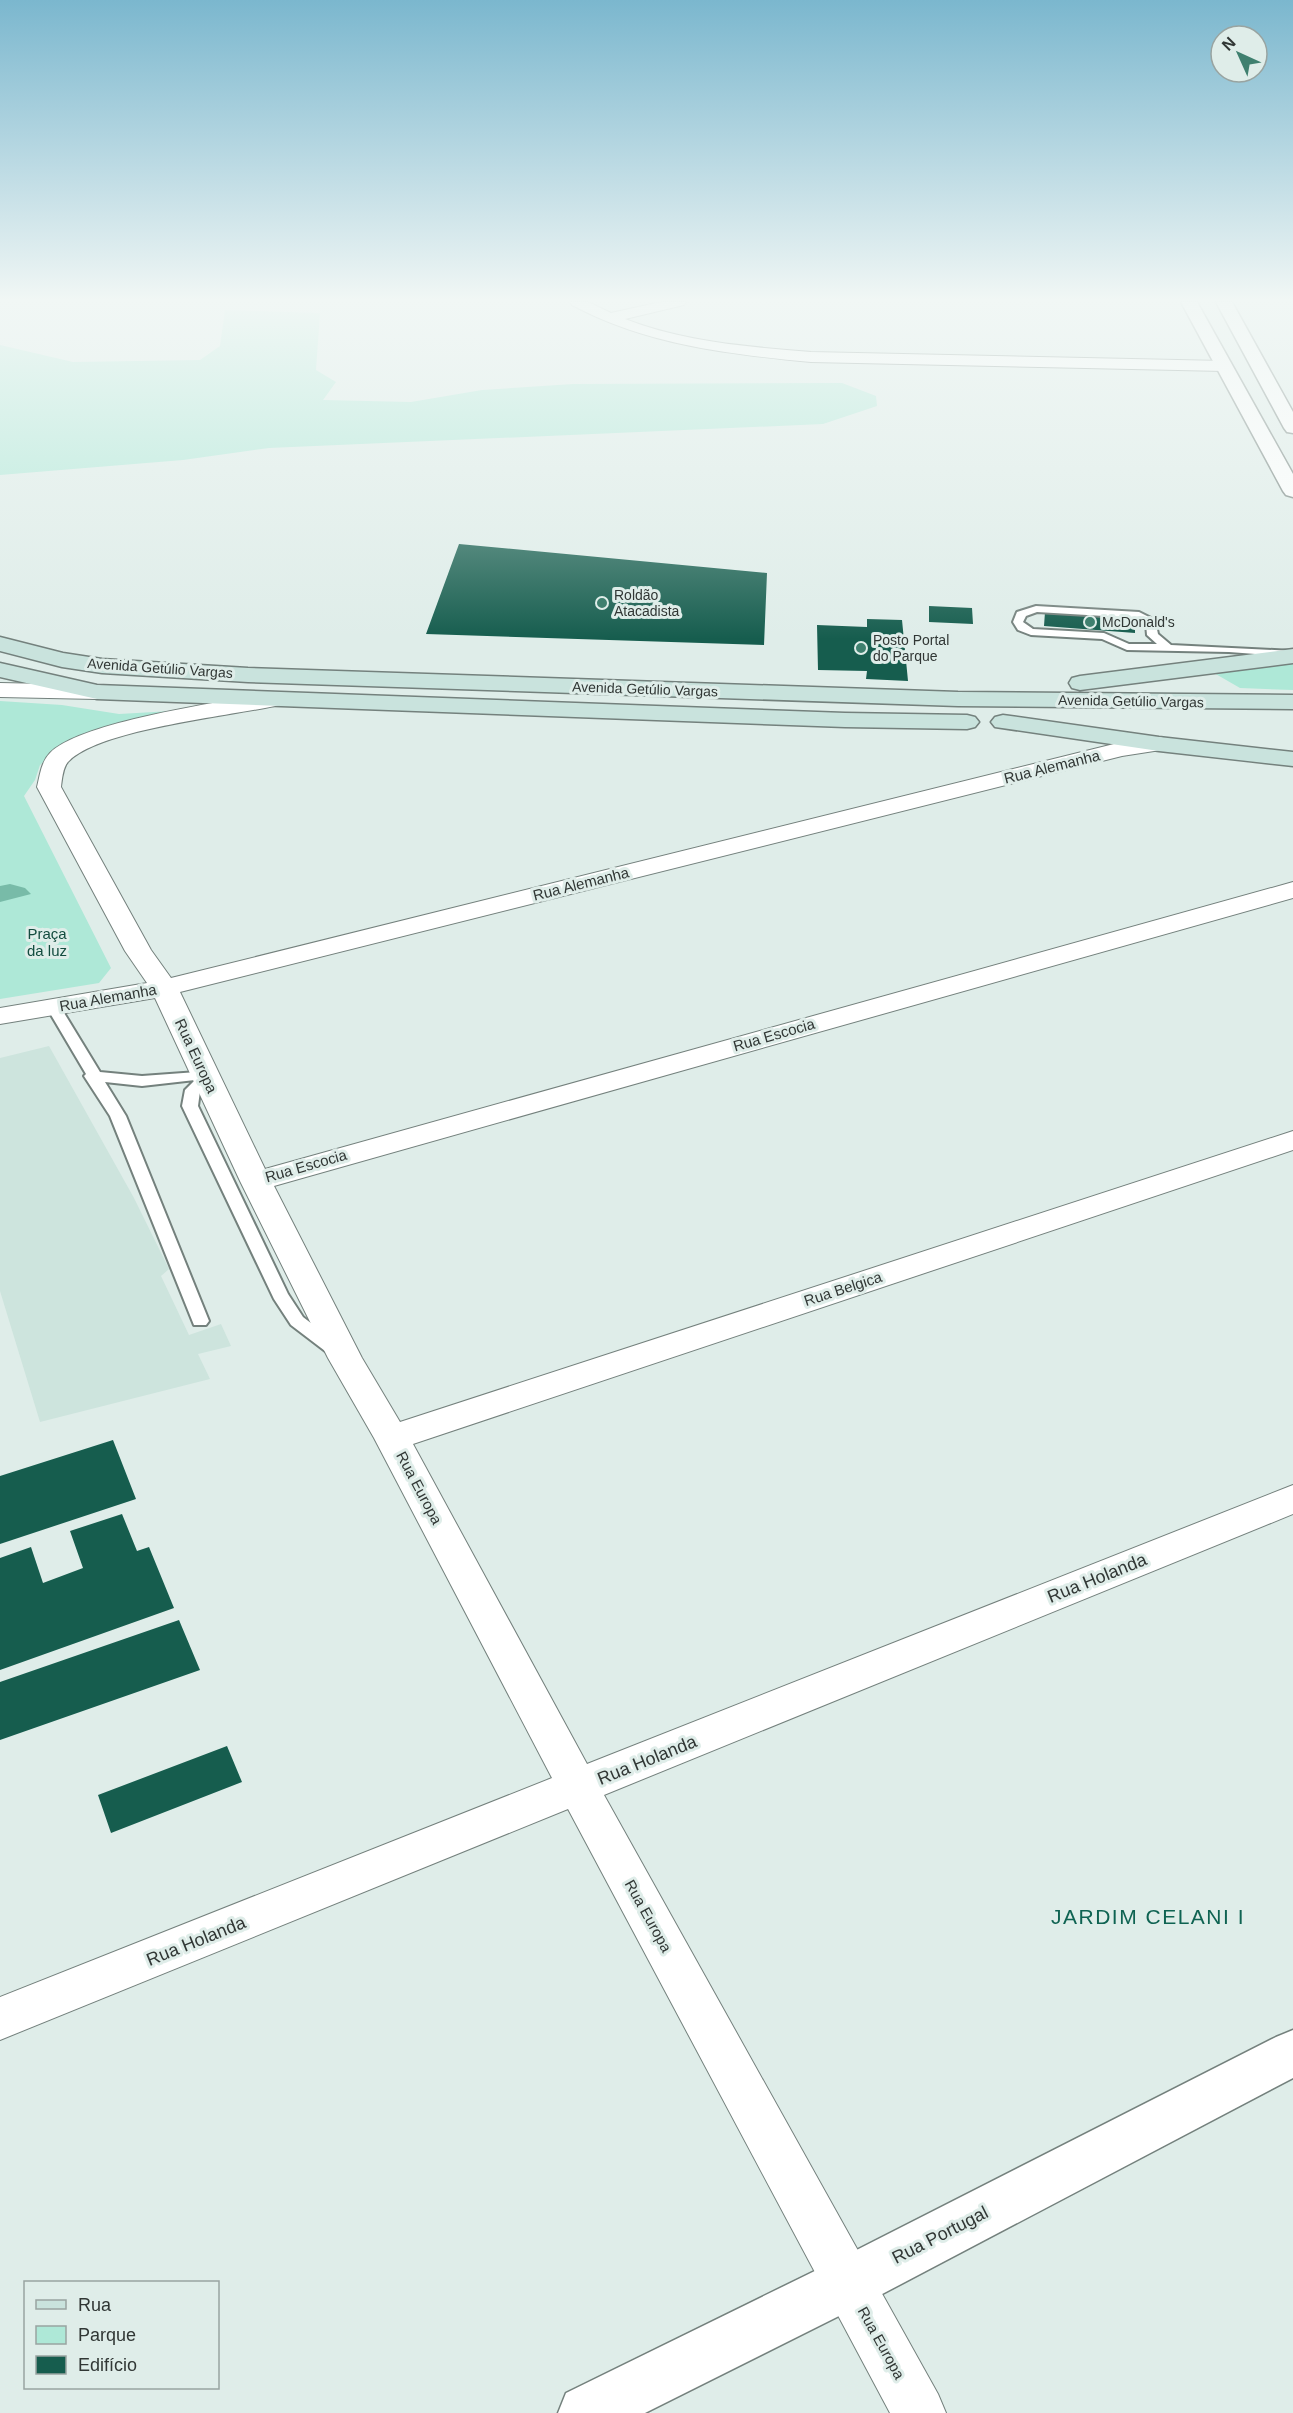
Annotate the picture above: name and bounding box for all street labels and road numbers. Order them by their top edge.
street label: Avenida Getúlio Vargas [87,655,233,681]
street label: Avenida Getúlio Vargas [572,678,718,700]
street label: Avenida Getúlio Vargas [1058,692,1204,710]
street label: Rua Alemanha [1002,746,1102,787]
street label: Rua Alemanha [531,863,631,904]
street label: Rua Alemanha [58,980,158,1014]
street label: Rua Escocia [731,1015,817,1054]
street label: Rua Europa [172,1016,221,1096]
street label: Rua Escocia [263,1146,349,1185]
street label: Rua Belgica [802,1268,885,1309]
street label: Rua Europa [393,1448,446,1528]
street label: Rua Holanda [1045,1549,1150,1607]
street label: Rua Holanda [595,1731,700,1789]
street label: Rua Europa [622,1877,676,1955]
street label: Rua Holanda [144,1912,249,1970]
street label: Rua Portugal [889,2202,991,2268]
street label: Rua Europa [855,2304,909,2382]

